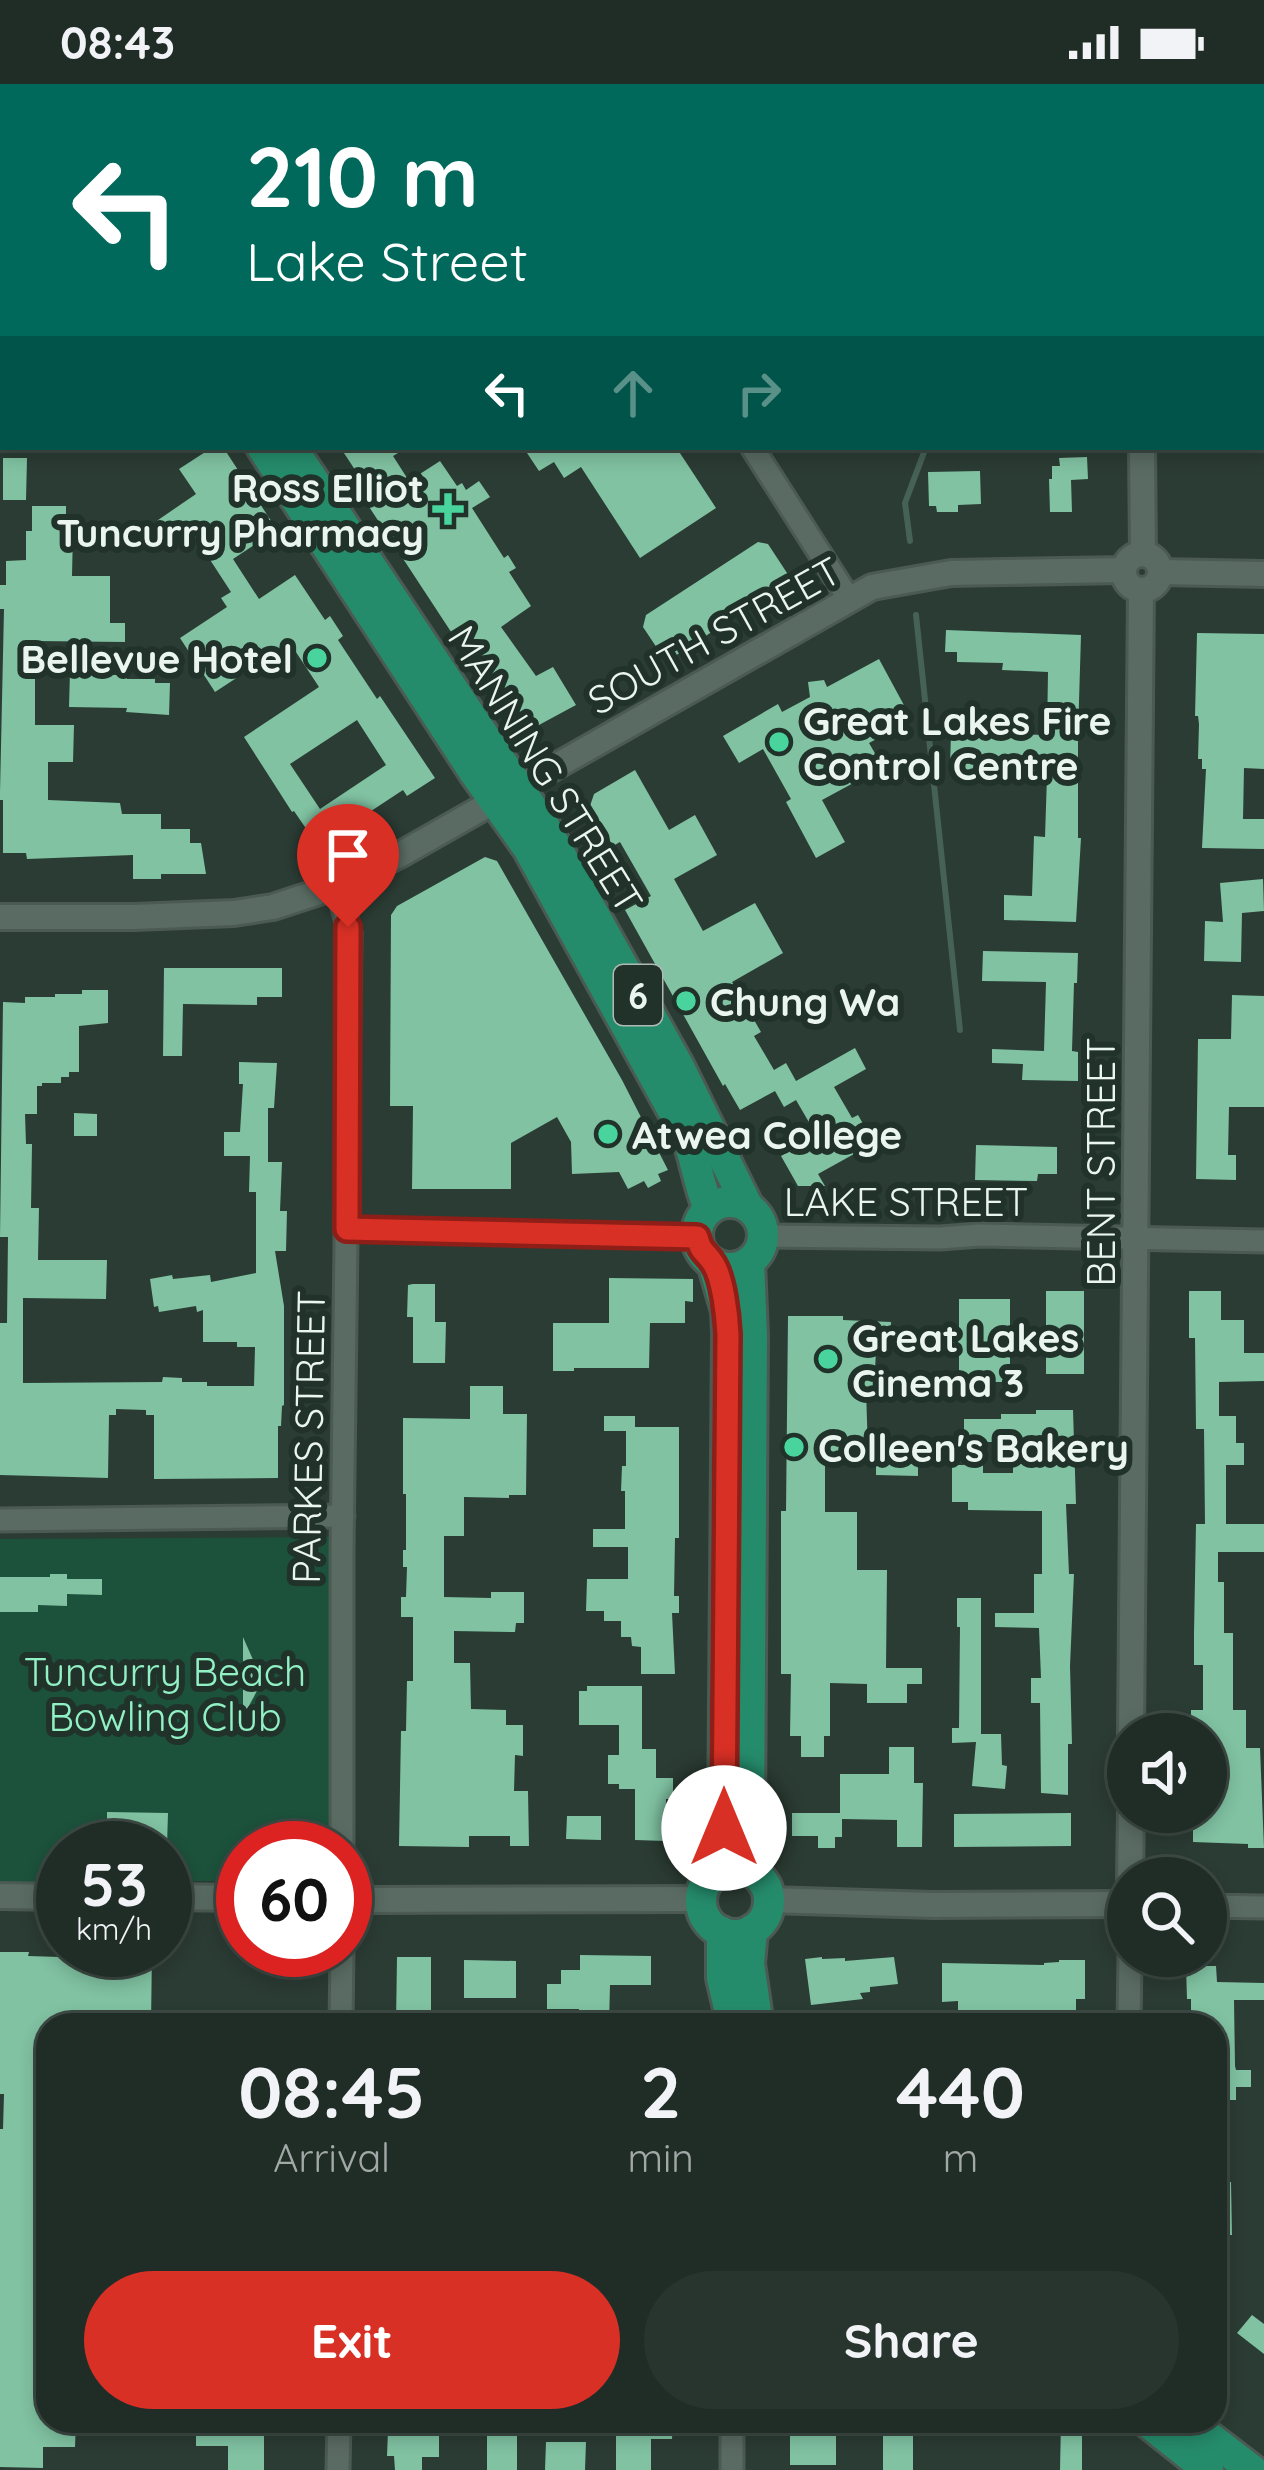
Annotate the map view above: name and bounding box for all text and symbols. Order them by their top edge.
text: 08:43 [60,14,175,70]
text: 210 m [246,123,479,228]
icon: left [48,132,204,288]
text: Lake Street [246,227,528,295]
icon: left [474,360,540,426]
icon: ahead [600,360,666,426]
icon: right [726,360,792,426]
place label: Ross Elliot Tuncurry Pharmacy [56,463,424,557]
marker: Ross Elliot Tuncurry Pharmacy [435,496,461,522]
street label: SOUTH STREET [579,545,849,725]
street label: MANNING STREET [438,616,654,922]
place label: Bellevue Hotel [21,634,293,683]
marker: Bellevue Hotel [304,645,330,671]
place label: Great Lakes Fire Control Centre [803,696,1111,790]
marker: Great Lakes Fire Control Centre [766,729,792,755]
pin [297,804,399,927]
icon: arrive [315,822,381,888]
road number: 6 [614,965,662,1025]
place label: Chung Wa [710,977,900,1026]
marker: Chung Wa [673,988,699,1014]
street label: BENT STREET [1076,1037,1125,1287]
place label: Atwea College [632,1110,902,1159]
marker: Atwea College [595,1121,621,1147]
street label: LAKE STREET [784,1177,1028,1226]
street label: PARKES STREET [281,1290,335,1584]
place label: Great Lakes Cinema 3 [852,1313,1079,1407]
marker: Great Lakes Cinema 3 [815,1346,841,1372]
place label: Colleen's Bakery [818,1423,1129,1472]
marker: Colleen's Bakery [781,1434,807,1460]
park label: Tuncurry Beach Bowling Club [24,1647,306,1741]
map controls [1107,1713,1227,1977]
button: sound [1107,1713,1227,1833]
position arrow [661,1765,787,1891]
speed limit sign: 60 [216,1821,372,1977]
text: 53 [81,1846,147,1921]
button: search [1107,1857,1227,1977]
text: km/h [76,1910,152,1948]
text: 08:45 [238,2046,425,2136]
text: 2 [640,2046,681,2136]
text: 440 [896,2046,1025,2136]
text: Arrival [273,2133,390,2182]
text: min [627,2133,694,2182]
text: m [943,2133,978,2182]
button: Exit [84,2271,620,2409]
button: Share [644,2271,1179,2409]

